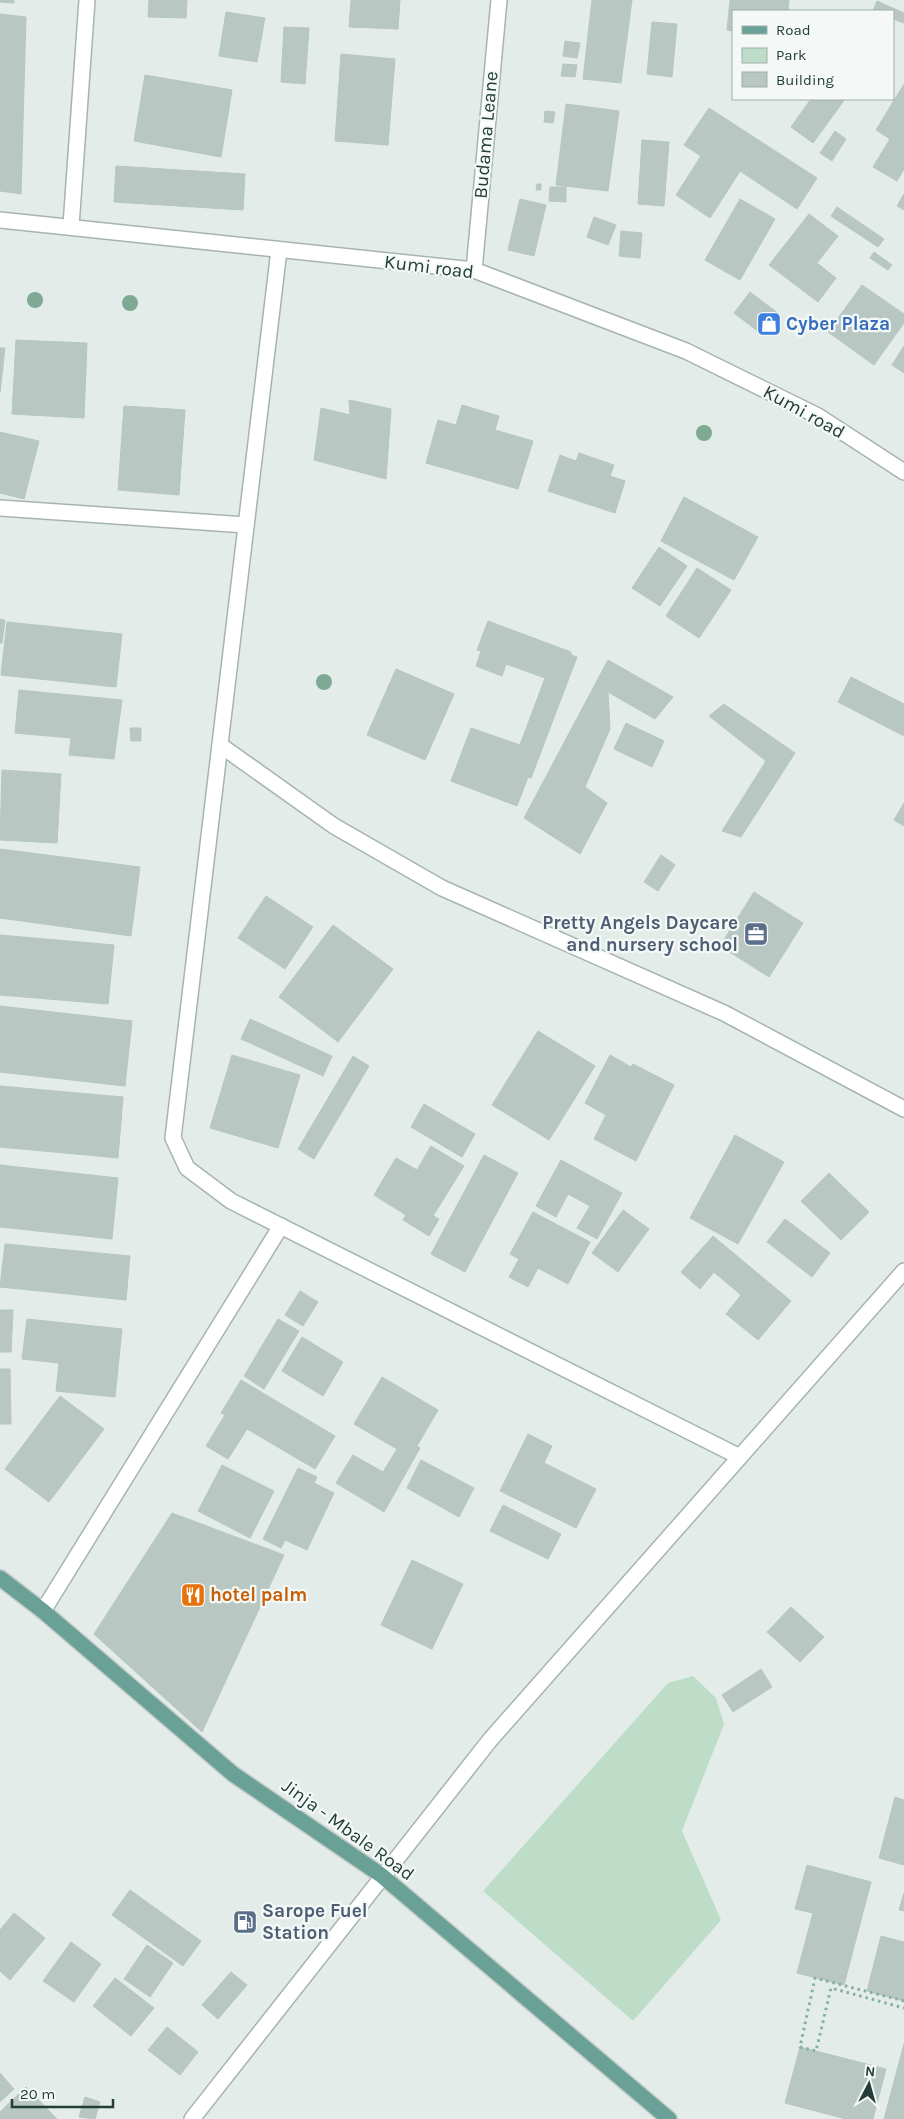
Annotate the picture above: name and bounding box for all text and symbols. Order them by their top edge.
legend [732,10,894,100]
text: Road [776,21,811,39]
text: Park [776,46,806,64]
street label: Budama Leane [469,70,503,200]
text: Building [776,71,834,89]
street label: Kumi road [383,251,475,283]
shop icon: Cyber Plaza [756,311,782,337]
place label: Cyber Plaza [786,313,890,335]
street label: Kumi road [759,381,849,443]
place label: Pretty Angels Daycare and nursery school [542,912,738,956]
office icon: Pretty Angels Daycare and nursery school [743,921,769,947]
restaurant icon: hotel palm [180,1582,206,1608]
place label: hotel palm [210,1584,307,1606]
street label: Jinja - Mbale Road [278,1775,418,1885]
place label: Sarope Fuel Station [262,1900,368,1944]
fuel station icon: Sarope Fuel Station [232,1909,258,1935]
north arrow [844,2059,894,2109]
text: N [864,2063,876,2081]
scale bar [12,2076,114,2108]
text: 20 m [20,2085,55,2103]

